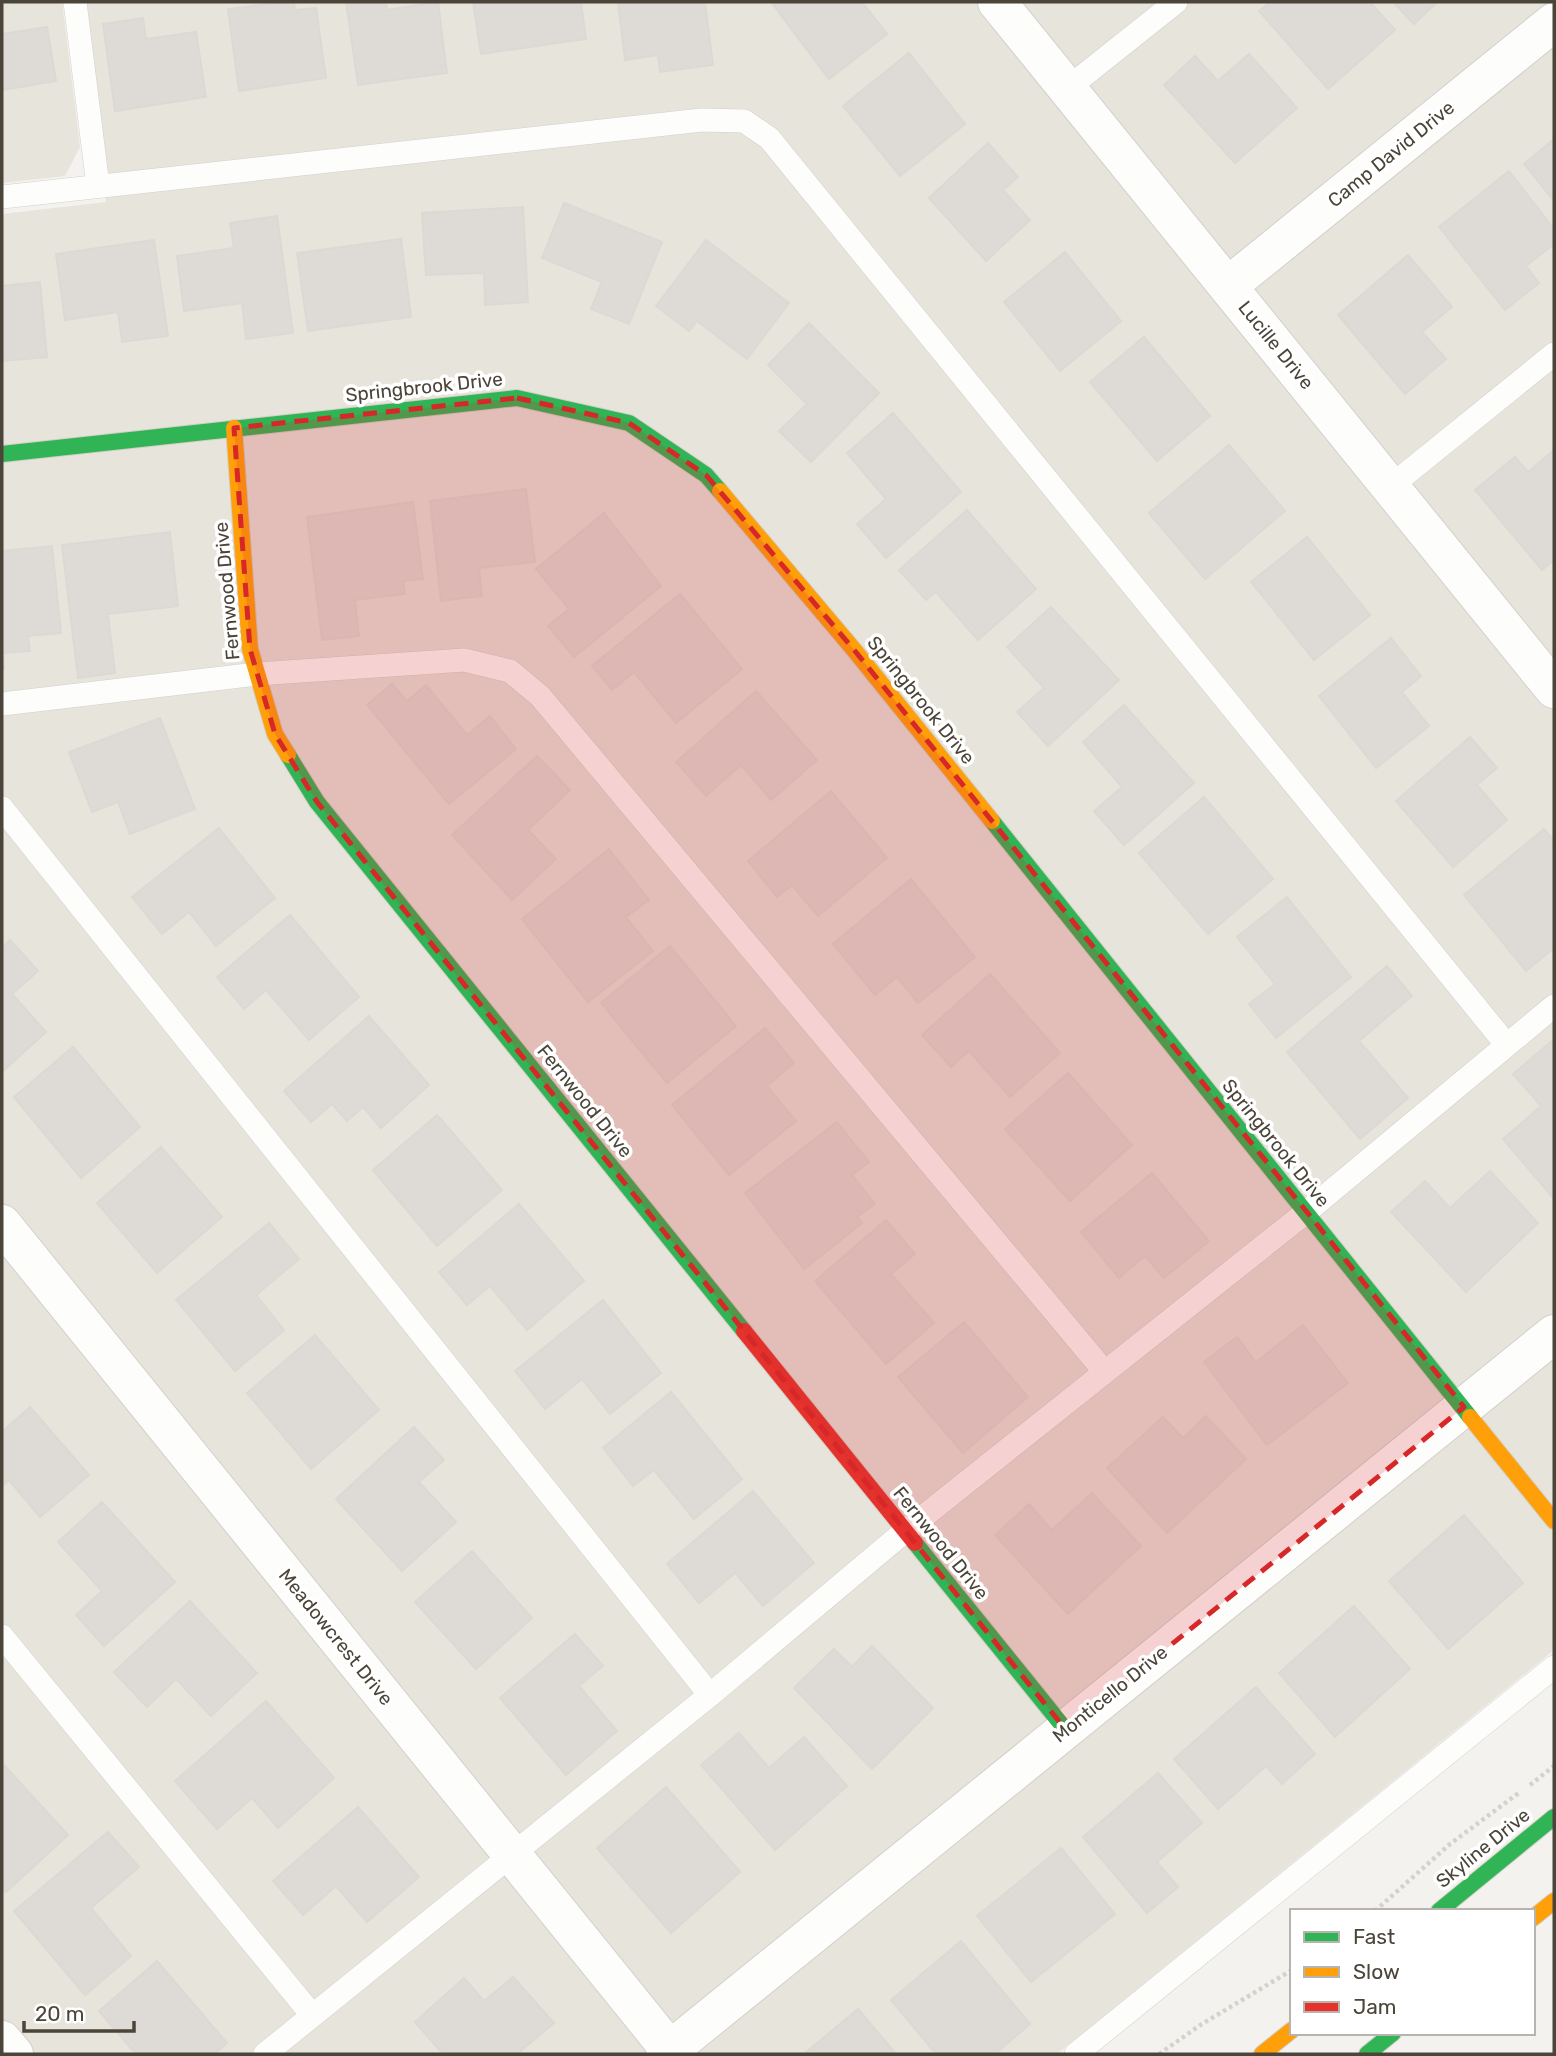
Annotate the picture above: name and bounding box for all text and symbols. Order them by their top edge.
street label: Camp David Drive [1323,96,1459,212]
street label: Lucille Drive [1233,296,1319,394]
street label: Springbrook Drive [344,367,504,407]
street label: Fernwood Drive [210,521,244,661]
street label: Springbrook Drive [862,631,980,769]
street label: Fernwood Drive [532,1040,638,1162]
street label: Springbrook Drive [1217,1074,1335,1212]
street label: Fernwood Drive [888,1482,994,1604]
street label: Meadowcrest Drive [274,1564,398,1710]
street label: Monticello Drive [1048,1641,1172,1747]
street label: Skyline Drive [1432,1803,1534,1893]
legend [1290,1909,1535,2035]
text: Fast [1353,1924,1395,1949]
text: Slow [1353,1959,1400,1984]
scale bar [24,1990,135,2034]
text: Jam [1353,1994,1397,2019]
text: 20 m [35,2001,84,2026]

